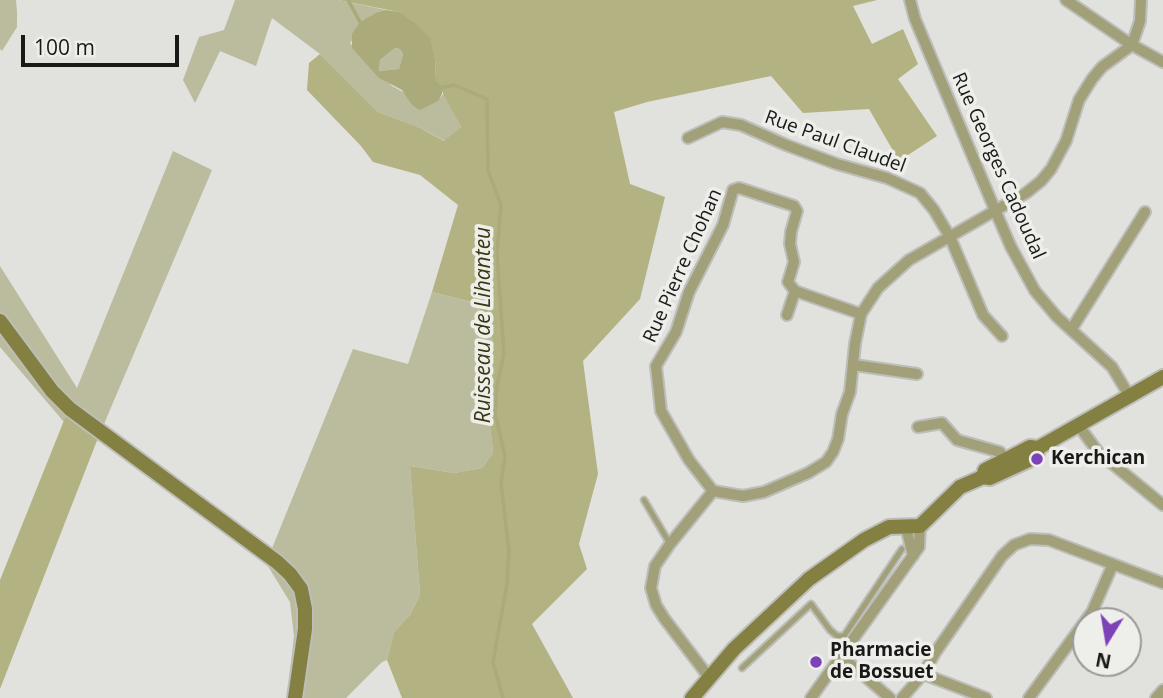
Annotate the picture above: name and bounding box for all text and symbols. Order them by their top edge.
scale bar [24,21,182,65]
text: 100 m [34,33,95,61]
street label: Rue Georges Cadoudal [947,69,1049,263]
street label: Rue Paul Claudel [761,106,909,178]
street label: Rue Pierre Chohan [639,186,727,346]
water label: Ruisseau de Lihanteu [471,227,497,423]
place label: Kerchican [1051,448,1145,470]
marker: Kerchican [1029,451,1045,467]
north arrow [1072,607,1142,677]
place label: Pharmacie de Bossuet [830,640,934,684]
text: N [1093,646,1113,675]
marker: Pharmacie de Bossuet [808,654,824,670]

